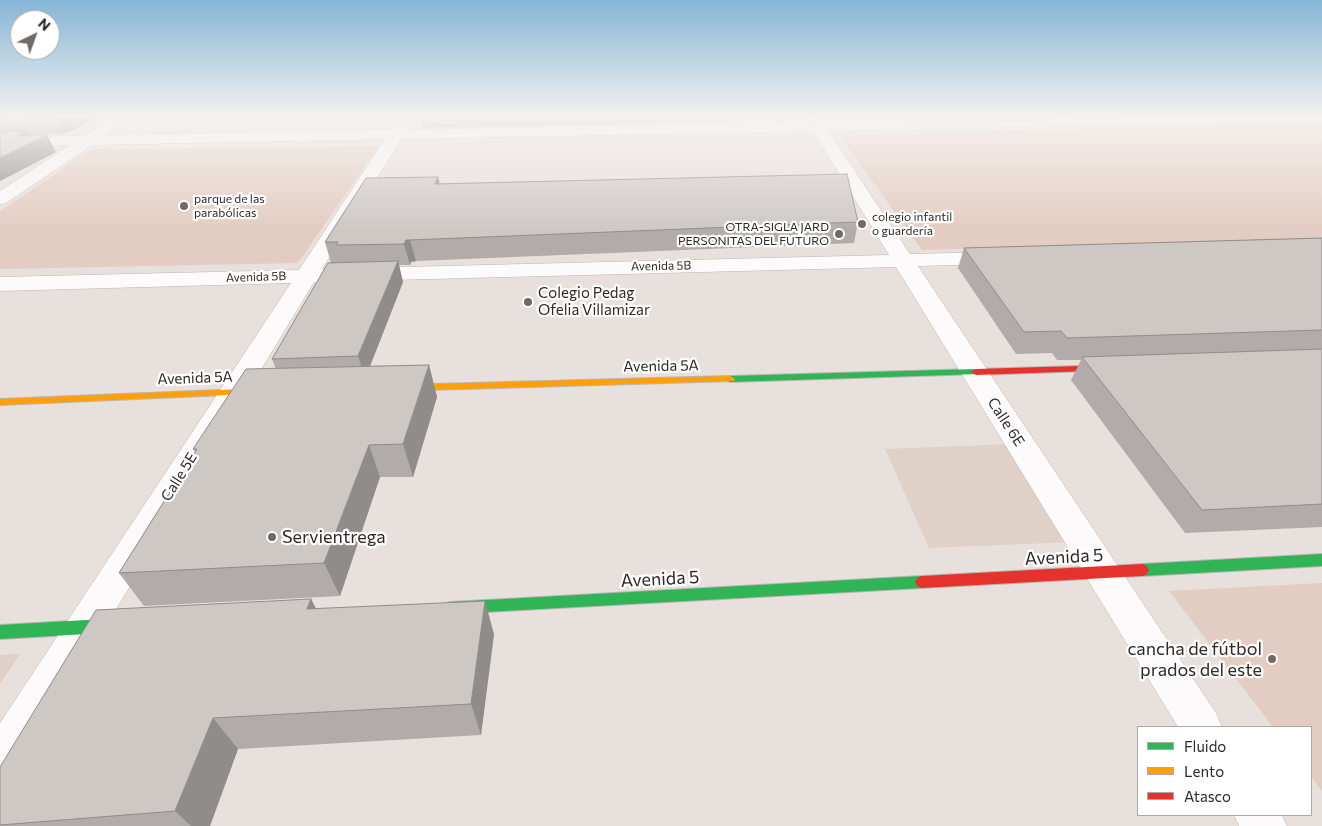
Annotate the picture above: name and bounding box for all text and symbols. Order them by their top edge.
north arrow [10,10,60,60]
text: N [35,14,54,34]
place label: parque de las parabólicas [194,192,265,220]
marker: parque de las parabólicas [178,200,190,212]
place label: colegio infantil o guardería [872,210,952,238]
marker: colegio infantil o guardería [856,218,868,230]
place label: OTRA-SIGLA JARD PERSONITAS DEL FUTURO [678,220,829,248]
marker: OTRA-SIGLA JARD PERSONITAS DEL FUTURO [833,228,845,240]
street label: Avenida 5B [631,258,691,274]
street label: Avenida 5B [226,269,286,285]
place label: Colegio Pedag Ofelia Villamizar [538,284,650,319]
marker: Colegio Pedag Ofelia Villamizar [522,296,534,308]
street label: Avenida 5A [623,356,699,376]
street label: Avenida 5A [157,368,233,388]
street label: Calle 6E [984,394,1028,450]
street label: Calle 5E [157,449,201,505]
place label: Servientrega [282,526,386,548]
marker: Servientrega [266,531,278,543]
street label: Avenida 5 [1024,544,1104,570]
street label: Avenida 5 [620,566,700,592]
place label: cancha de fútbol prados del este [1127,638,1262,681]
marker: cancha de fútbol prados del este [1266,653,1278,665]
legend [1137,726,1312,816]
text: Fluido [1184,737,1226,755]
text: Lento [1184,762,1224,780]
text: Atasco [1184,787,1231,805]

